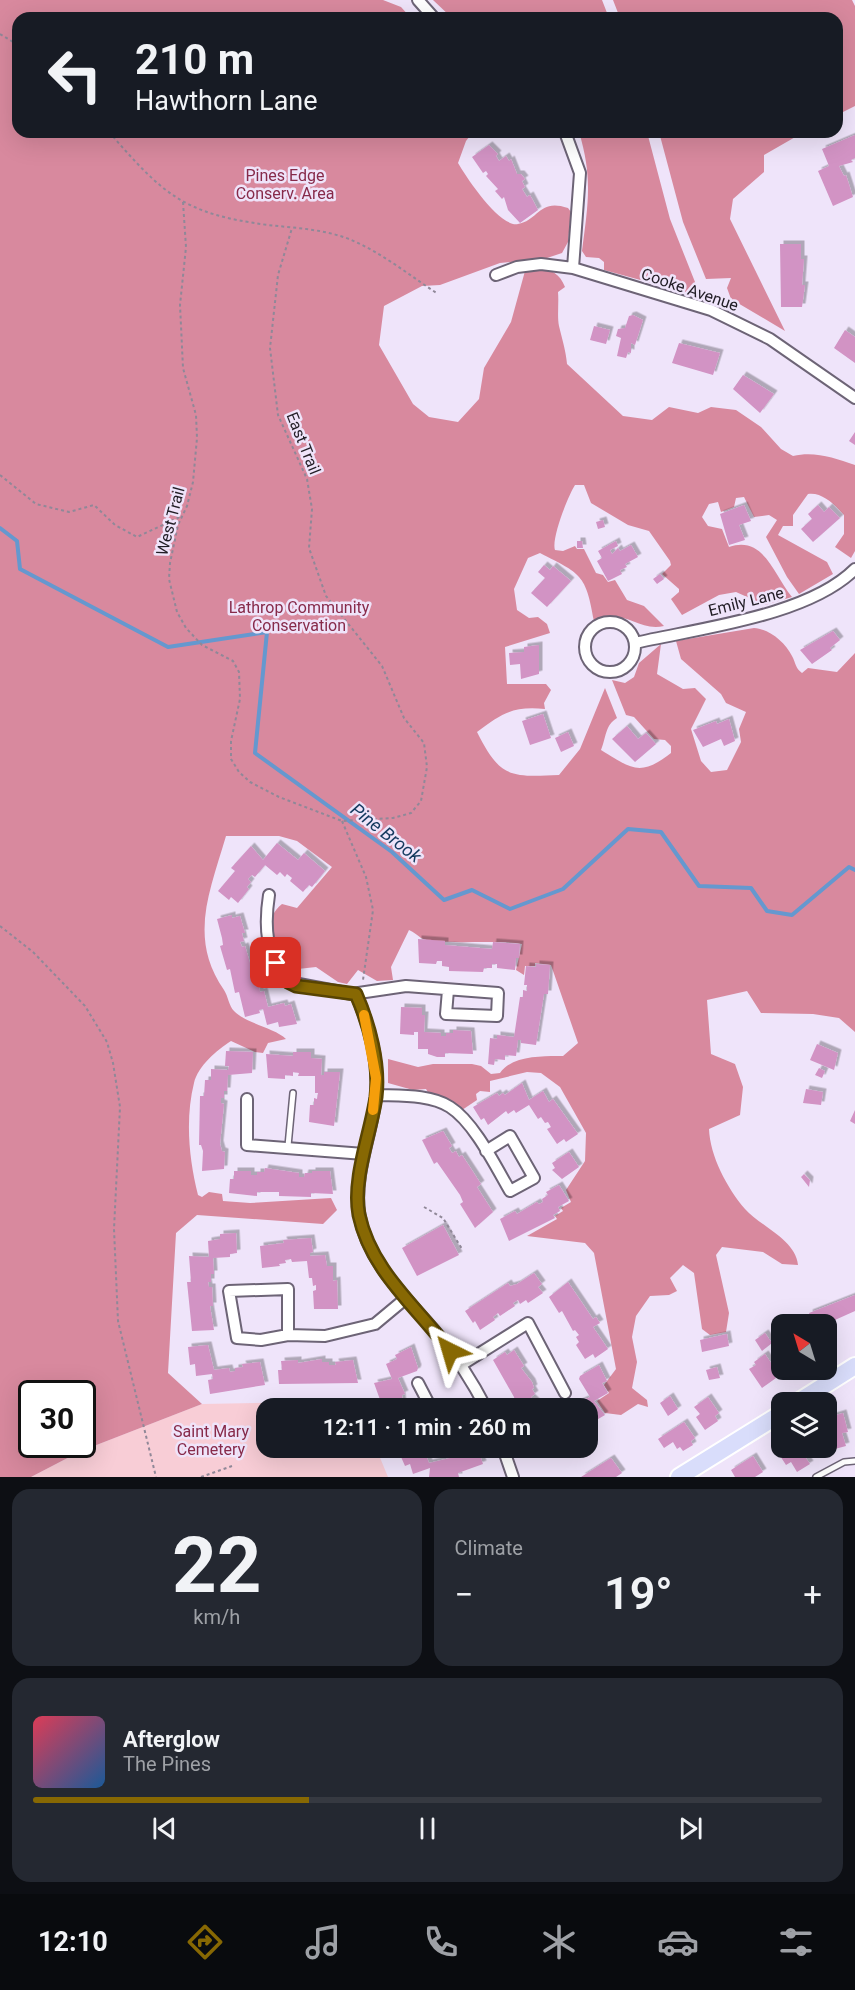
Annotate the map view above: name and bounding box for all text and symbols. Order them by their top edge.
text: 210 m [135,35,254,84]
icon: left [36,36,114,114]
text: Hawthorn Lane [135,85,318,117]
park label: Pines Edge Conserv. Area [236,166,334,203]
street label: Cooke Avenue [639,264,741,315]
street label: East Trail [282,409,325,477]
street label: West Trail [152,485,189,557]
street label: Emily Lane [706,583,786,620]
park label: Lathrop Community Conservation [229,598,370,635]
water label: Pine Brook [347,798,427,867]
pin [250,937,301,988]
icon: arrive [259,946,292,979]
north arrow [771,1314,837,1380]
map controls [771,1314,837,1458]
position arrow [418,1319,482,1383]
speed limit sign: 30 [18,1380,96,1458]
button: layers [771,1392,837,1458]
text: 12:11 · 1 min · 260 m [323,1415,531,1440]
park label: Saint Mary Cemetery [173,1422,249,1459]
text: 22 [172,1520,262,1611]
text: Climate [455,1536,523,1560]
text: 19° [604,1567,673,1620]
text: − [455,1575,473,1614]
text: + [803,1575,822,1614]
text: km/h [193,1605,240,1629]
text: Afterglow [123,1727,220,1752]
text: The Pines [123,1752,211,1776]
icon: previous [148,1812,181,1845]
icon: pause [411,1812,444,1845]
icon: next [674,1812,707,1845]
icon: directions [184,1921,226,1963]
icon: music [302,1921,344,1963]
icon: phone [420,1921,462,1963]
icon: climate [538,1921,580,1963]
icon: car [657,1921,699,1963]
icon: filters [775,1921,817,1963]
text: 12:10 [38,1926,108,1958]

